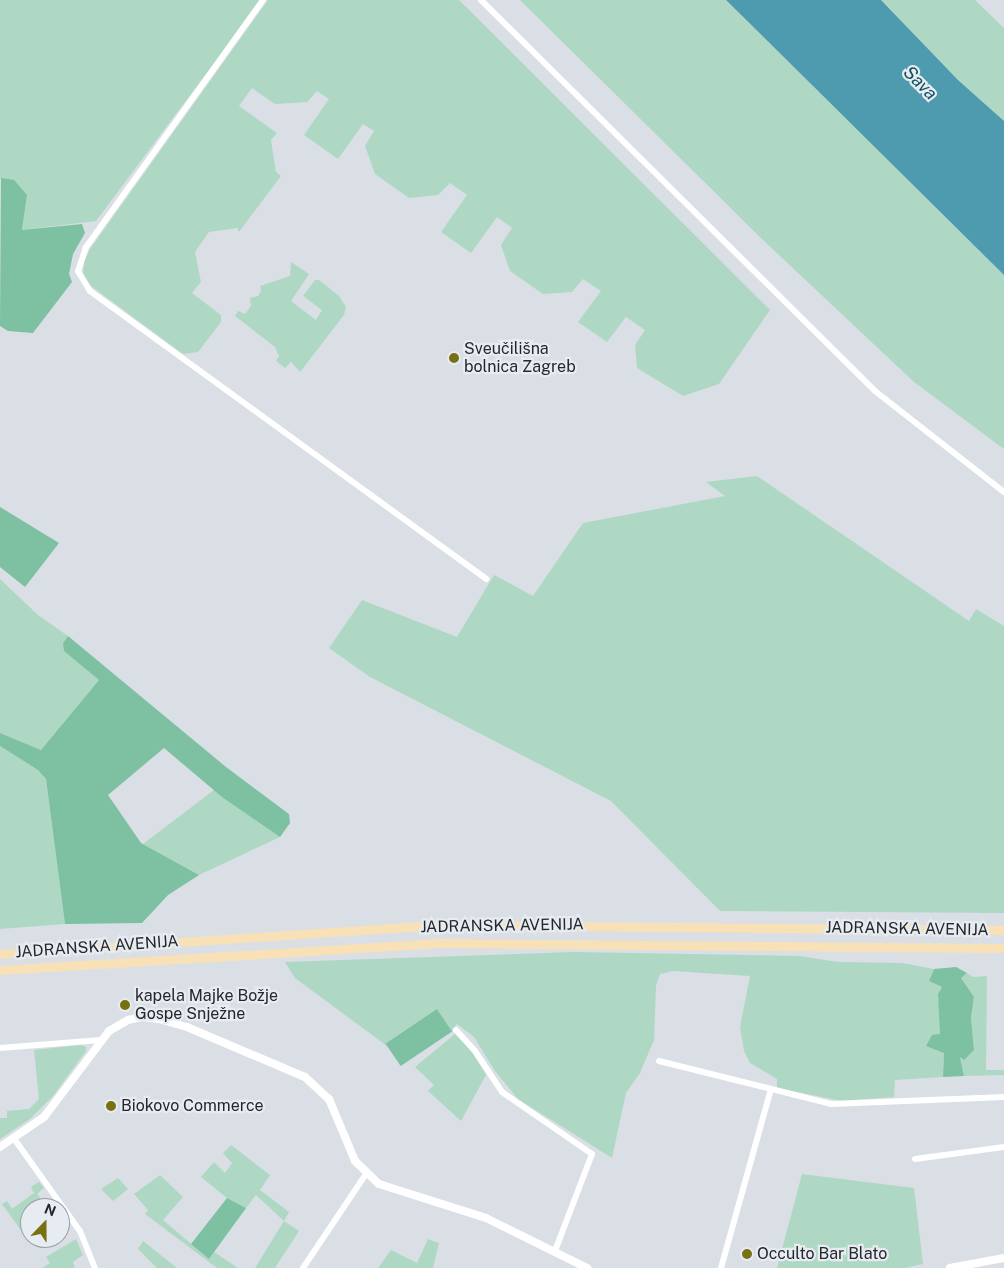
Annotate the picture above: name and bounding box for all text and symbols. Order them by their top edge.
water label: Sava [899,62,941,104]
place label: Sveučilišna bolnica Zagreb [464,339,576,377]
marker: Sveučilišna bolnica Zagreb [448,352,460,364]
street label: JADRANSKA AVENIJA [420,915,584,937]
street label: JADRANSKA AVENIJA [825,918,989,940]
street label: JADRANSKA AVENIJA [15,932,179,962]
place label: kapela Majke Božje Gospe Snježne [135,986,278,1024]
marker: kapela Majke Božje Gospe Snježne [119,999,131,1011]
place label: Biokovo Commerce [121,1096,264,1116]
marker: Biokovo Commerce [105,1100,117,1112]
north arrow [20,1198,70,1248]
text: N [42,1201,58,1219]
place label: Occulto Bar Blato [757,1244,887,1264]
marker: Occulto Bar Blato [741,1248,753,1260]

